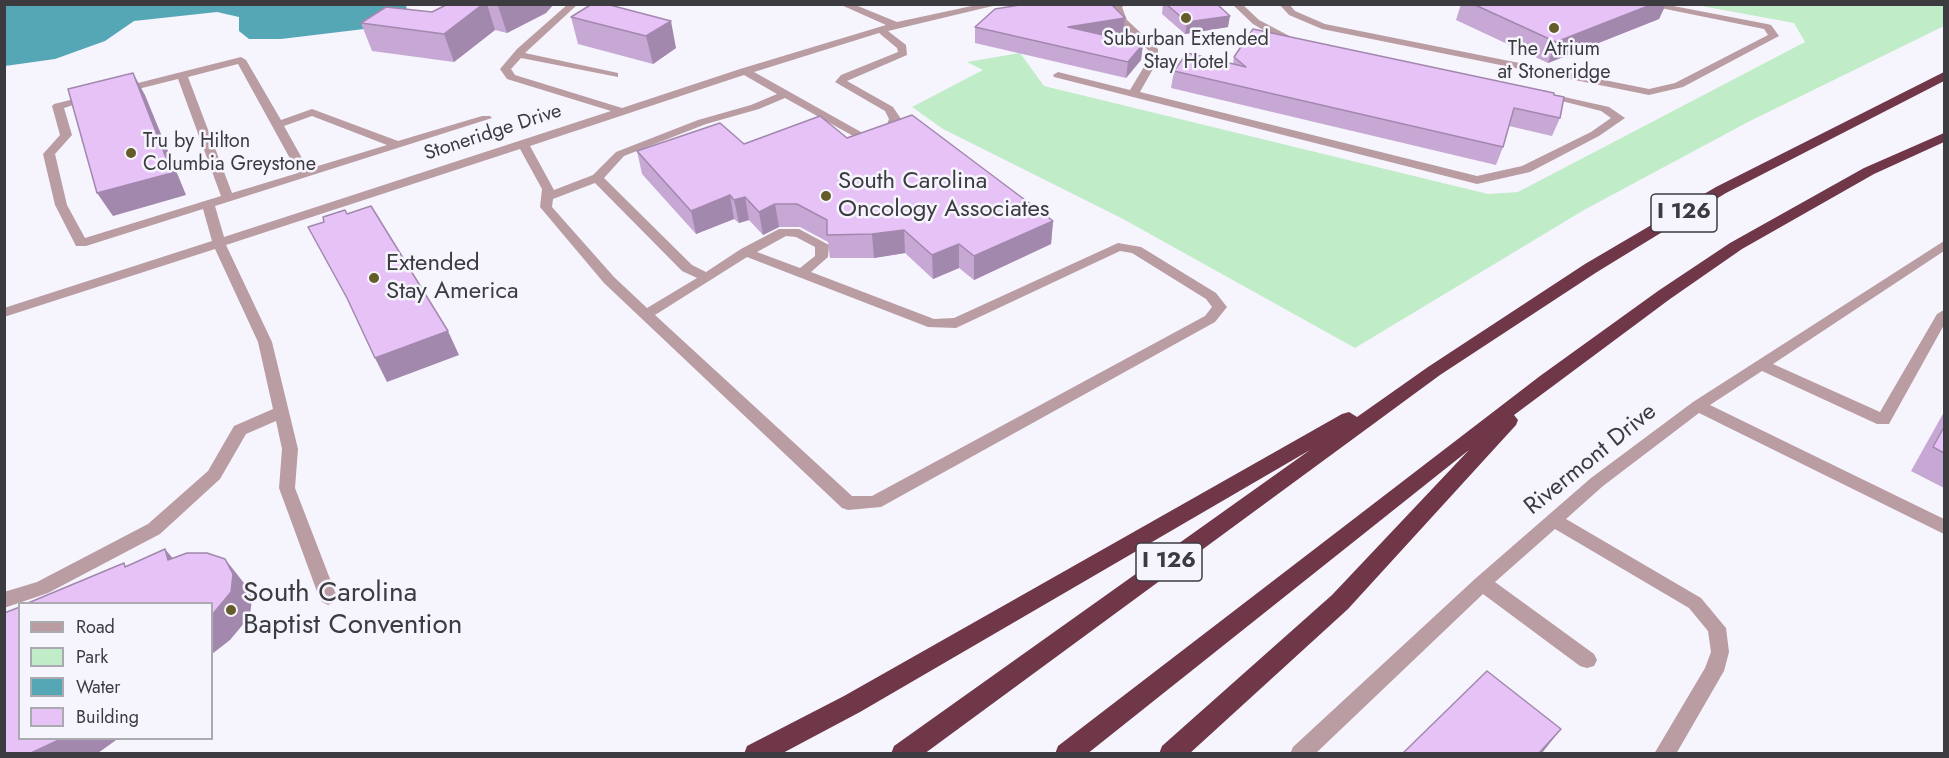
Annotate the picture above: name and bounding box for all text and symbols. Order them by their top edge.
marker: Suburban Extended Stay Hotel [1179,11,1193,25]
marker: The Atrium at Stoneridge [1547,21,1561,35]
place label: Suburban Extended Stay Hotel [1103,28,1269,75]
place label: The Atrium at Stoneridge [1497,38,1611,85]
street label: Stoneridge Drive [421,99,565,167]
place label: Tru by Hilton Columbia Greystone [143,130,316,177]
marker: Tru by Hilton Columbia Greystone [124,146,138,160]
place label: South Carolina Oncology Associates [838,168,1050,224]
marker: South Carolina Oncology Associates [819,189,833,203]
road number: I 126 [1651,194,1717,232]
place label: Extended Stay America [386,250,519,306]
marker: Extended Stay America [367,271,381,285]
street label: Rivermont Drive [1519,398,1663,522]
road number: I 126 [1136,543,1202,581]
place label: South Carolina Baptist Convention [243,577,462,643]
legend [18,602,213,740]
marker: South Carolina Baptist Convention [224,603,238,617]
text: Road [76,614,115,640]
text: Park [76,644,108,670]
text: Water [76,674,120,700]
text: Building [76,704,139,730]

